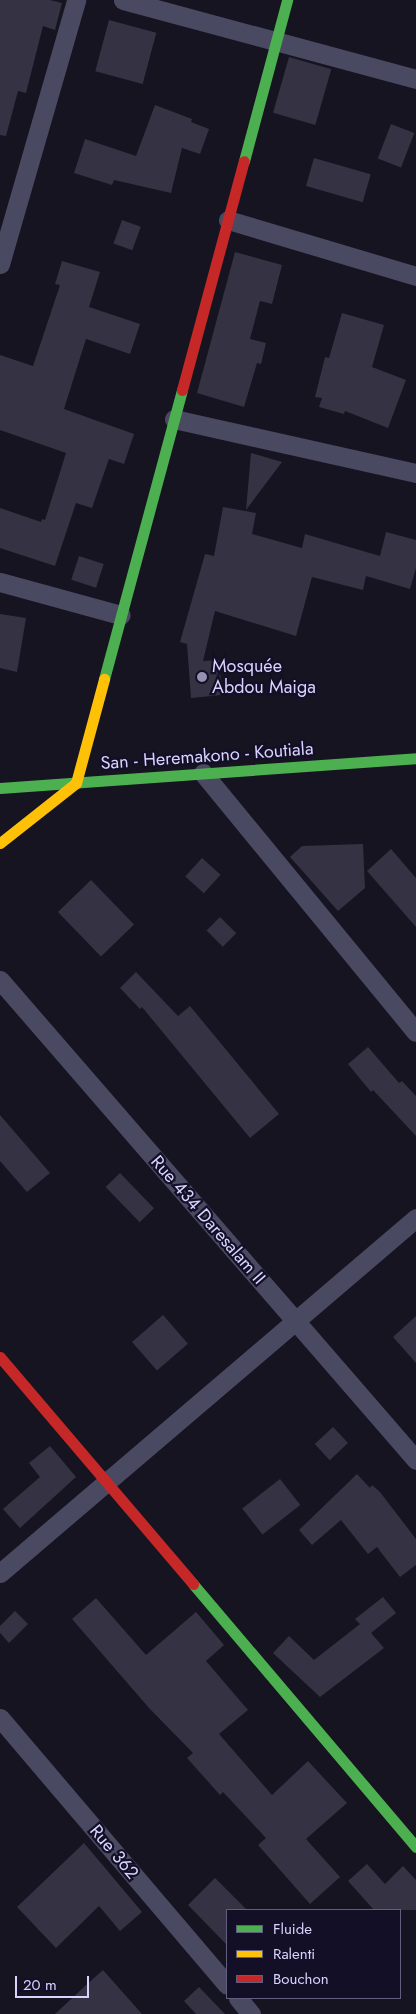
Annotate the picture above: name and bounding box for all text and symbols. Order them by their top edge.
place label: Mosquée Abdou Maiga [212,656,316,699]
marker: Mosquée Abdou Maiga [196,671,208,683]
street label: San - Heremakono - Koutiala [100,738,314,774]
street label: Rue 434 Daresalam II [146,1151,270,1289]
street label: Rue 362 [85,1820,143,1884]
legend [226,1909,401,1999]
text: Fluide [273,1918,312,1940]
text: Ralenti [273,1943,315,1965]
scale bar [18,1966,91,1998]
text: Bouchon [273,1968,329,1990]
text: 20 m [23,1974,57,1996]

